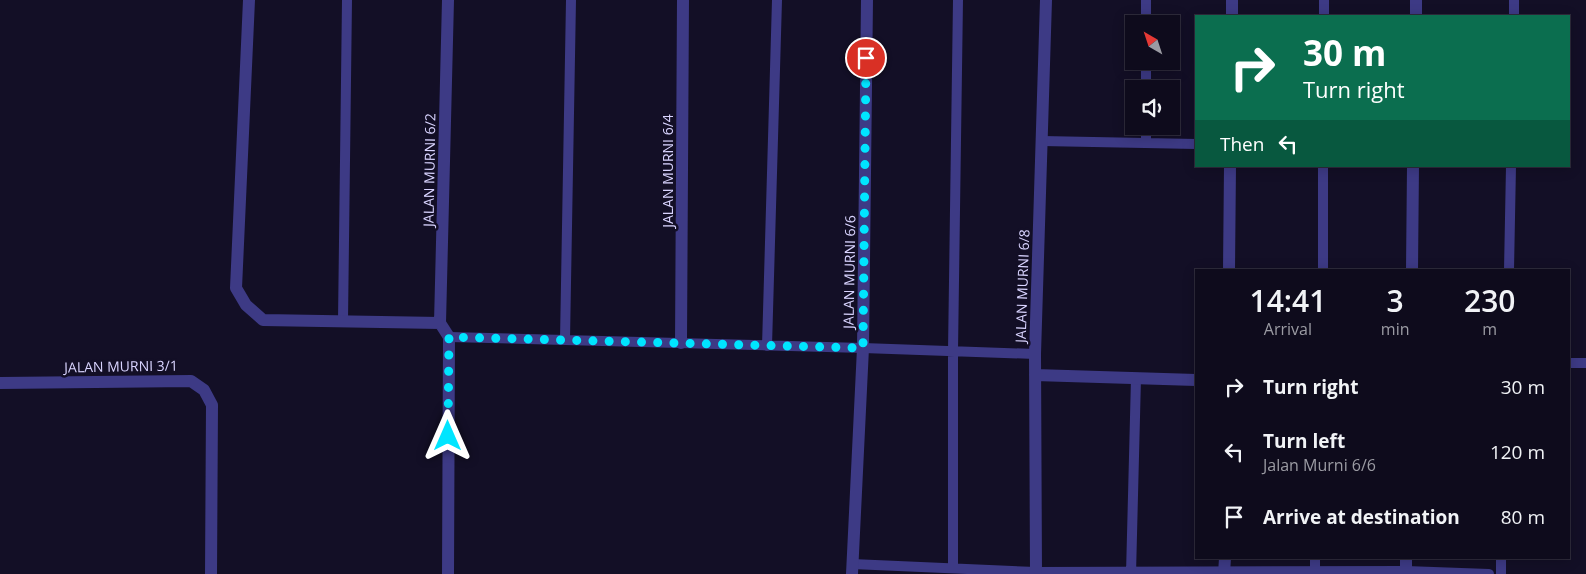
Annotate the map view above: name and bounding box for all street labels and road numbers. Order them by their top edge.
street label: JALAN MURNI 6/2 [418,113,439,229]
street label: JALAN MURNI 6/4 [658,114,677,230]
street label: JALAN MURNI 6/6 [838,215,859,331]
street label: JALAN MURNI 6/8 [1010,229,1033,345]
street label: JALAN MURNI 3/1 [62,356,178,377]

